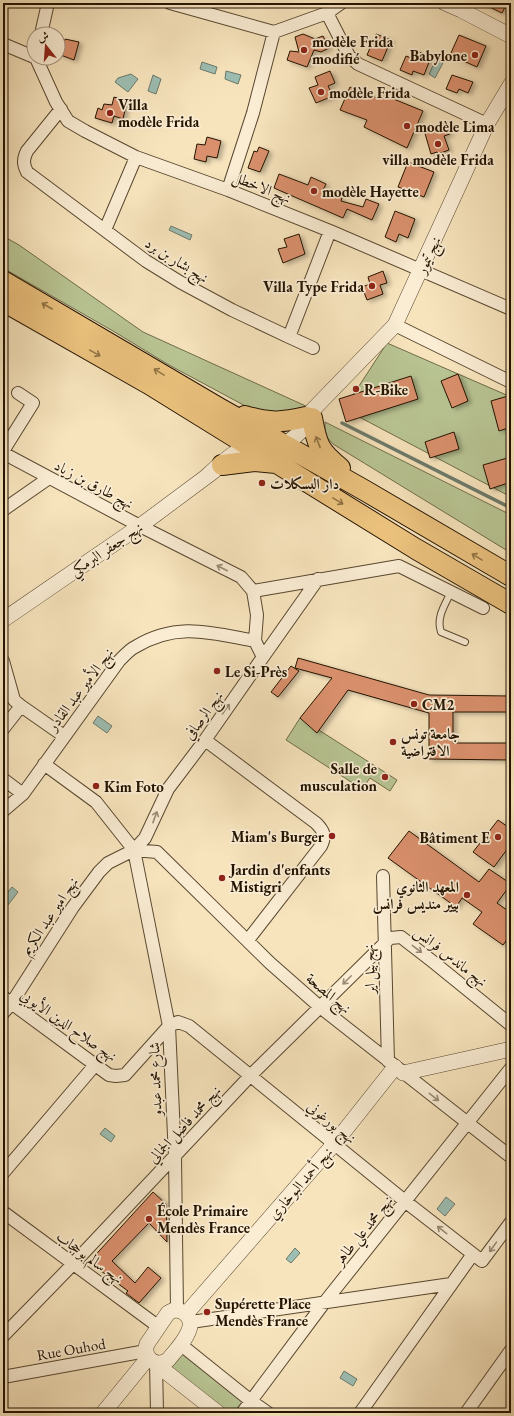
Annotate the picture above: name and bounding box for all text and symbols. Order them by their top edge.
north arrow [26,26,66,66]
text: ش [36,28,50,45]
place label: modèle Frida modifié [312,32,394,68]
marker: modèle Frida modifié [299,45,309,55]
place label: Babylone [410,46,467,65]
marker: Babylone [470,50,480,60]
place label: modèle Frida [329,83,411,102]
marker: modèle Frida [316,87,326,97]
place label: Villa modèle Frida [118,95,200,131]
marker: Villa modèle Frida [105,108,115,118]
place label: modèle Lima [415,117,495,136]
marker: modèle Lima [402,121,412,131]
marker: villa modèle Frida [433,139,443,149]
place label: villa modèle Frida [382,150,494,169]
street label: نهج الاخطل [228,167,294,212]
place label: modèle Hayette [322,182,419,201]
marker: modèle Hayette [309,186,319,196]
street label: نهج بشار بن برد [139,233,212,291]
street label: نهج تيمور [410,233,449,281]
place label: Villa Type Frida [263,277,364,296]
marker: Villa Type Frida [367,281,377,291]
one-way arrow [41,302,53,310]
one-way arrow [89,350,101,358]
one-way arrow [153,368,165,376]
place label: R-Bike [364,380,408,399]
marker: R-Bike [351,384,361,394]
one-way arrow [313,437,321,449]
street label: نهج طارق بن زياد [49,455,137,517]
place label: دار البسكلات [270,474,339,493]
marker: دار البسكلات [257,478,267,488]
one-way arrow [332,497,343,505]
street label: نهج جعفر البرمكي [66,518,149,585]
one-way arrow [471,553,483,561]
one-way arrow [216,563,228,571]
street label: نهج الأمير عبد القادر [41,643,121,739]
place label: Le Si-Près [225,662,287,681]
marker: Le Si-Près [212,666,222,676]
street label: نهج الرصافي [179,687,231,746]
place label: CM2 [422,695,454,714]
marker: CM2 [409,699,419,709]
one-way arrow [222,704,230,715]
place label: جامعة تونس الافتراضية [401,724,460,760]
marker: جامعة تونس الافتراضية [388,737,398,747]
place label: Salle de musculation [300,759,377,795]
marker: Salle de musculation [380,772,390,782]
place label: Kim Foto [104,777,164,796]
marker: Kim Foto [91,781,101,791]
one-way arrow [152,811,159,824]
place label: Miam's Burger [231,827,325,846]
place label: Bâtiment E [420,828,490,847]
marker: Miam's Burger [327,831,337,841]
marker: Bâtiment E [493,832,503,842]
place label: Jardin d'enfants Mistigri [228,860,330,896]
street label: نهج امير عبد الكريم [16,873,86,962]
marker: Jardin d'enfants Mistigri [217,873,227,883]
place label: المعهد الثانوي بيير منديس فرانس [373,877,459,914]
marker: المعهد الثانوي بيير منديس فرانس [462,890,472,900]
street label: نهج ماندس فرانس [407,921,492,995]
street label: نهج بيل اير [359,944,384,996]
one-way arrow [412,945,423,953]
street label: نهج المصحة [299,968,356,1021]
one-way arrow [342,975,352,985]
street label: نهج صلاح الدين الأيوبي [14,984,122,1070]
street label: شارع محمد عبدو [144,1042,170,1118]
street label: نهج محمد فاضل الجمالي [143,1081,229,1170]
one-way arrow [428,1092,439,1101]
street label: نهج بورغوني [300,1096,360,1151]
street label: نهج أحمد البوخاري [263,1142,340,1226]
street label: نهج محمد علي طاهر [328,1191,401,1273]
place label: École Primaire Mendès France [157,1201,250,1237]
marker: École Primaire Mendès France [144,1214,154,1224]
street label: نهج سالم بوحجاب [50,1226,127,1292]
one-way arrow [436,1226,447,1234]
one-way arrow [489,1241,497,1252]
place label: Supérette Place Mendès France [215,1294,311,1330]
marker: Supérette Place Mendès France [202,1307,212,1317]
street label: Rue Ouhod [35,1334,107,1364]

